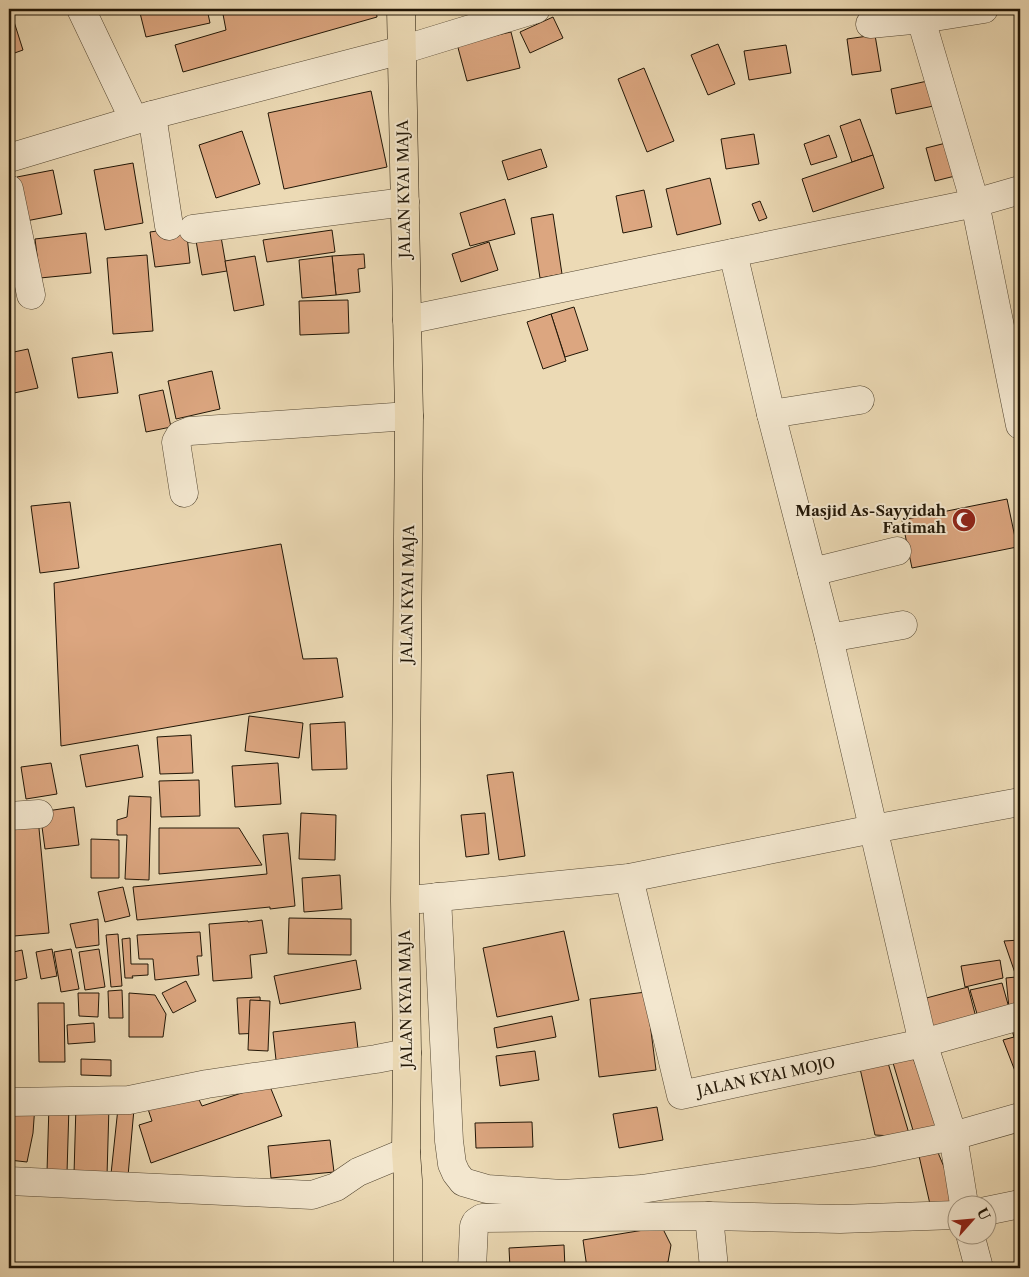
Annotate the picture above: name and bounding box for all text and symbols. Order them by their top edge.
street label: JALAN KYAI MAJA [393,119,414,260]
place label: Masjid As-Sayyidah Fatimah [795,501,947,537]
mosque icon: Masjid As-Sayyidah Fatimah [951,507,977,533]
street label: JALAN KYAI MAJA [397,524,418,665]
street label: JALAN KYAI MAJA [395,929,416,1070]
street label: JALAN KYAI MOJO [693,1053,837,1101]
north arrow [946,1194,996,1244]
text: U [973,1205,994,1224]

